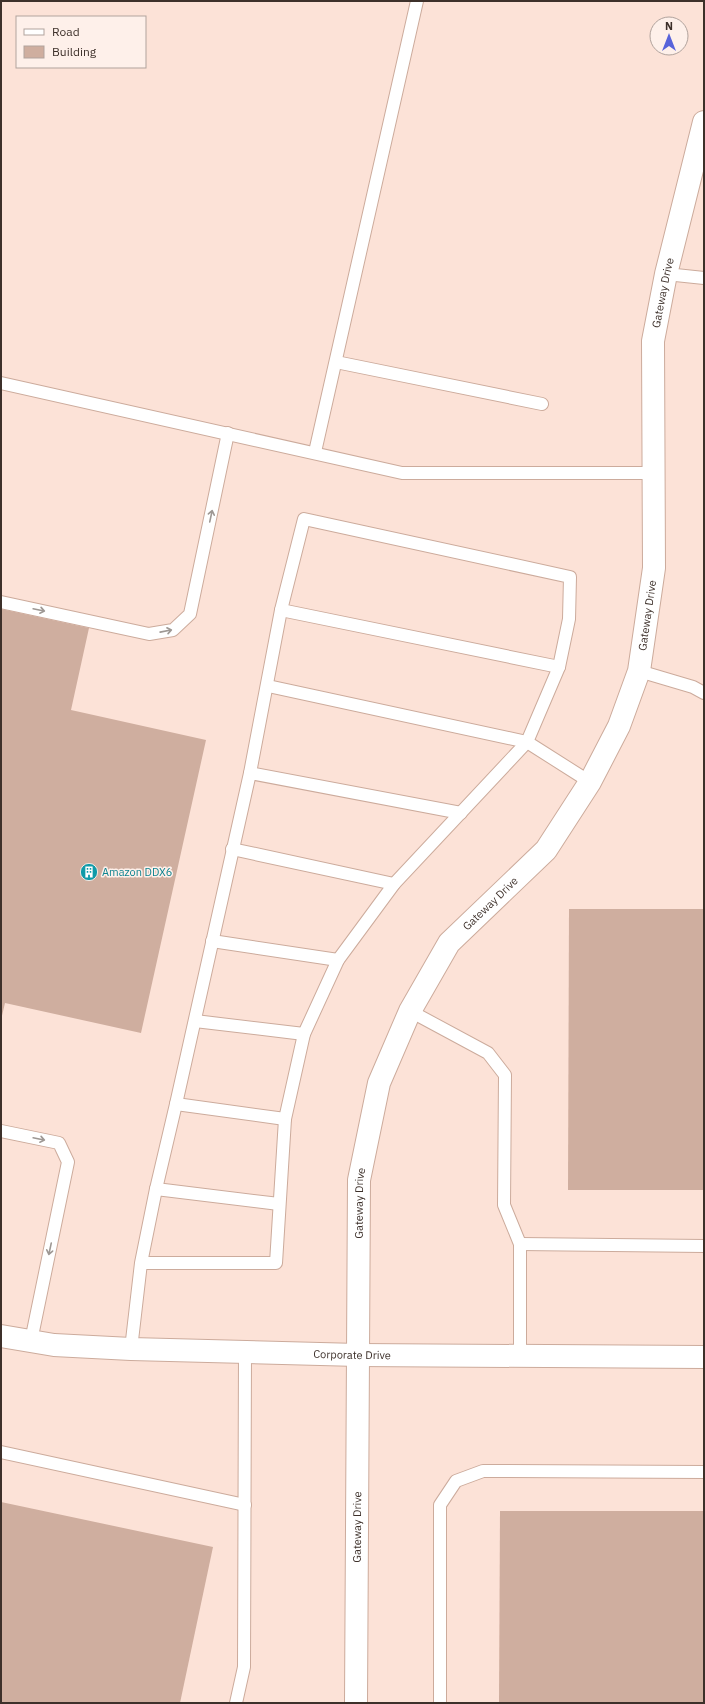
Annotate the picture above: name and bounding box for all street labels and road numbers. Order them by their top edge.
street label: Gateway Drive [649,256,677,329]
street label: Gateway Drive [635,579,659,652]
street label: Gateway Drive [460,874,521,933]
street label: Gateway Drive [352,1166,368,1239]
street label: Corporate Drive [313,1347,391,1362]
street label: Gateway Drive [350,1491,364,1563]

